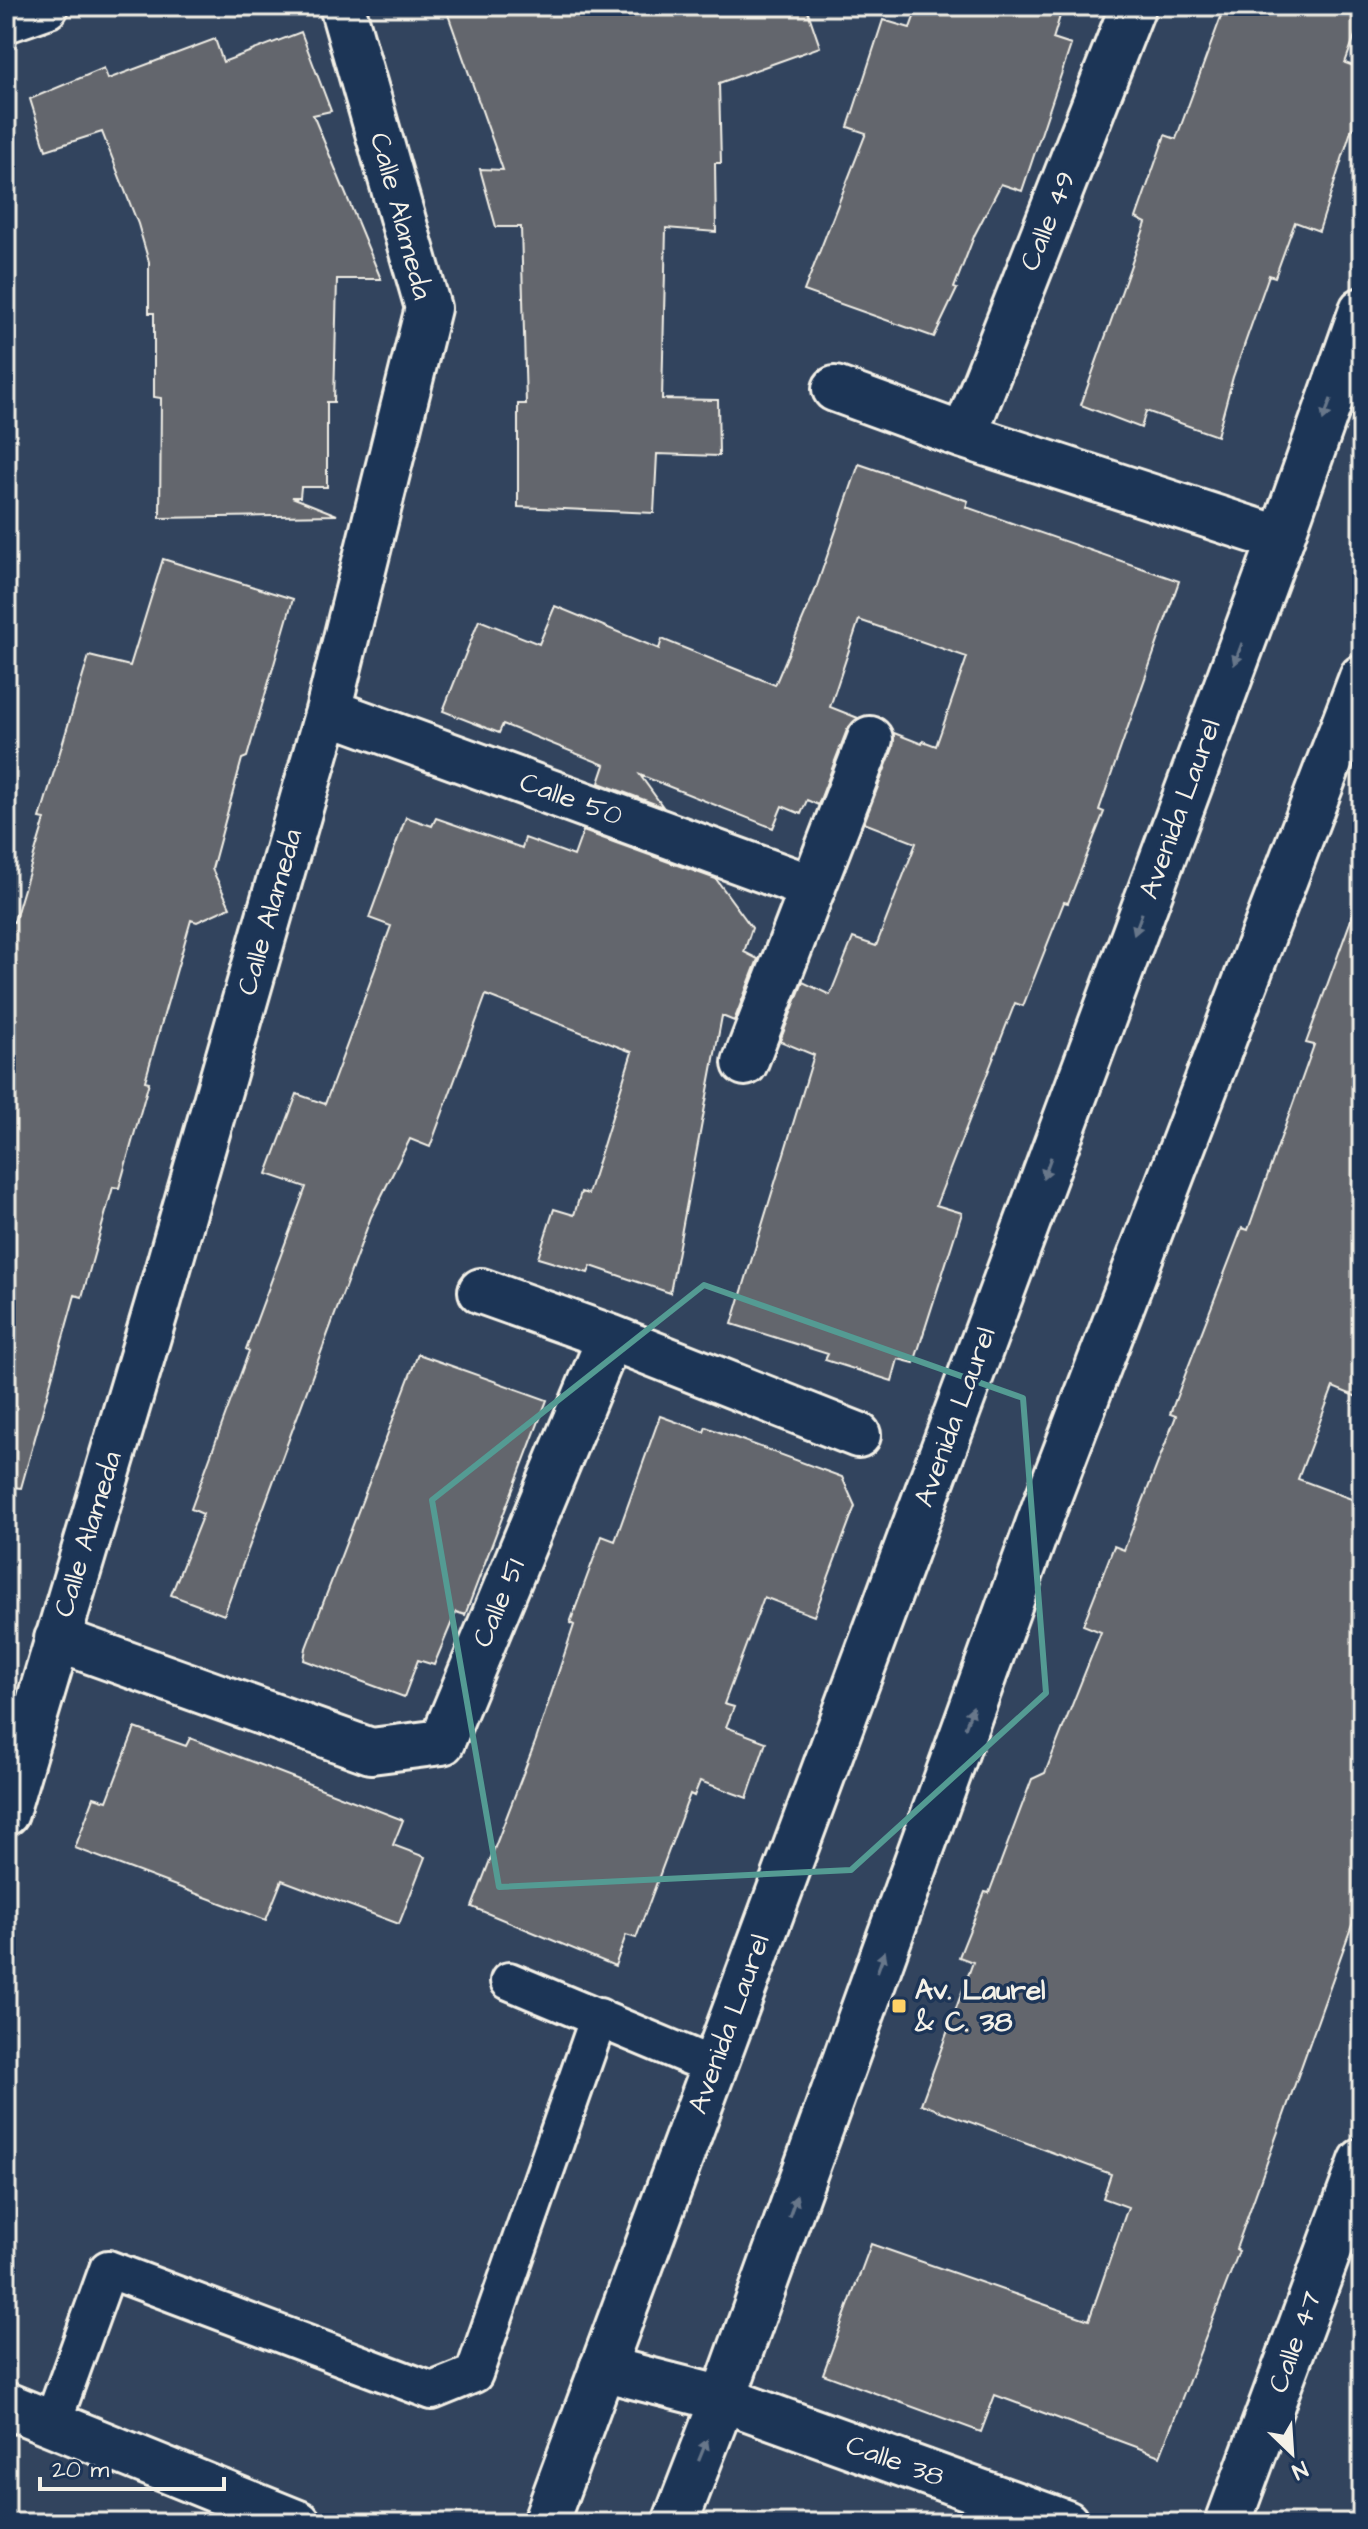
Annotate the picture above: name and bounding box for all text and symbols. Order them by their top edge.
street label: Calle Alameda [360,128,442,304]
street label: Calle 49 [1010,165,1086,277]
one-way arrow [1320,398,1332,422]
one-way arrow [1231,642,1244,666]
street label: Avenida Laurel [1129,714,1231,904]
street label: Calle 50 [514,762,628,836]
street label: Calle Alameda [228,824,312,1000]
one-way arrow [1131,912,1143,936]
one-way arrow [1040,1156,1053,1180]
street label: Avenida Laurel [904,1322,1006,1512]
street label: Calle Alameda [44,1446,132,1622]
street label: Calle 51 [463,1552,535,1653]
one-way arrow [963,1705,976,1729]
street label: Avenida Laurel [678,1929,780,2119]
one-way arrow [875,1950,888,1974]
place label: Av. Laurel & C. 38 [914,1971,1045,2042]
marker: Av. Laurel & C. 38 [890,1997,908,2015]
one-way arrow [787,2194,800,2218]
street label: Calle 47 [1259,2286,1331,2398]
north arrow [1252,2413,1332,2493]
street label: Calle 38 [841,2425,949,2497]
one-way arrow [697,2438,710,2462]
scale bar [40,2441,224,2491]
text: 20 m [52,2453,109,2487]
text: N [1287,2453,1313,2487]

